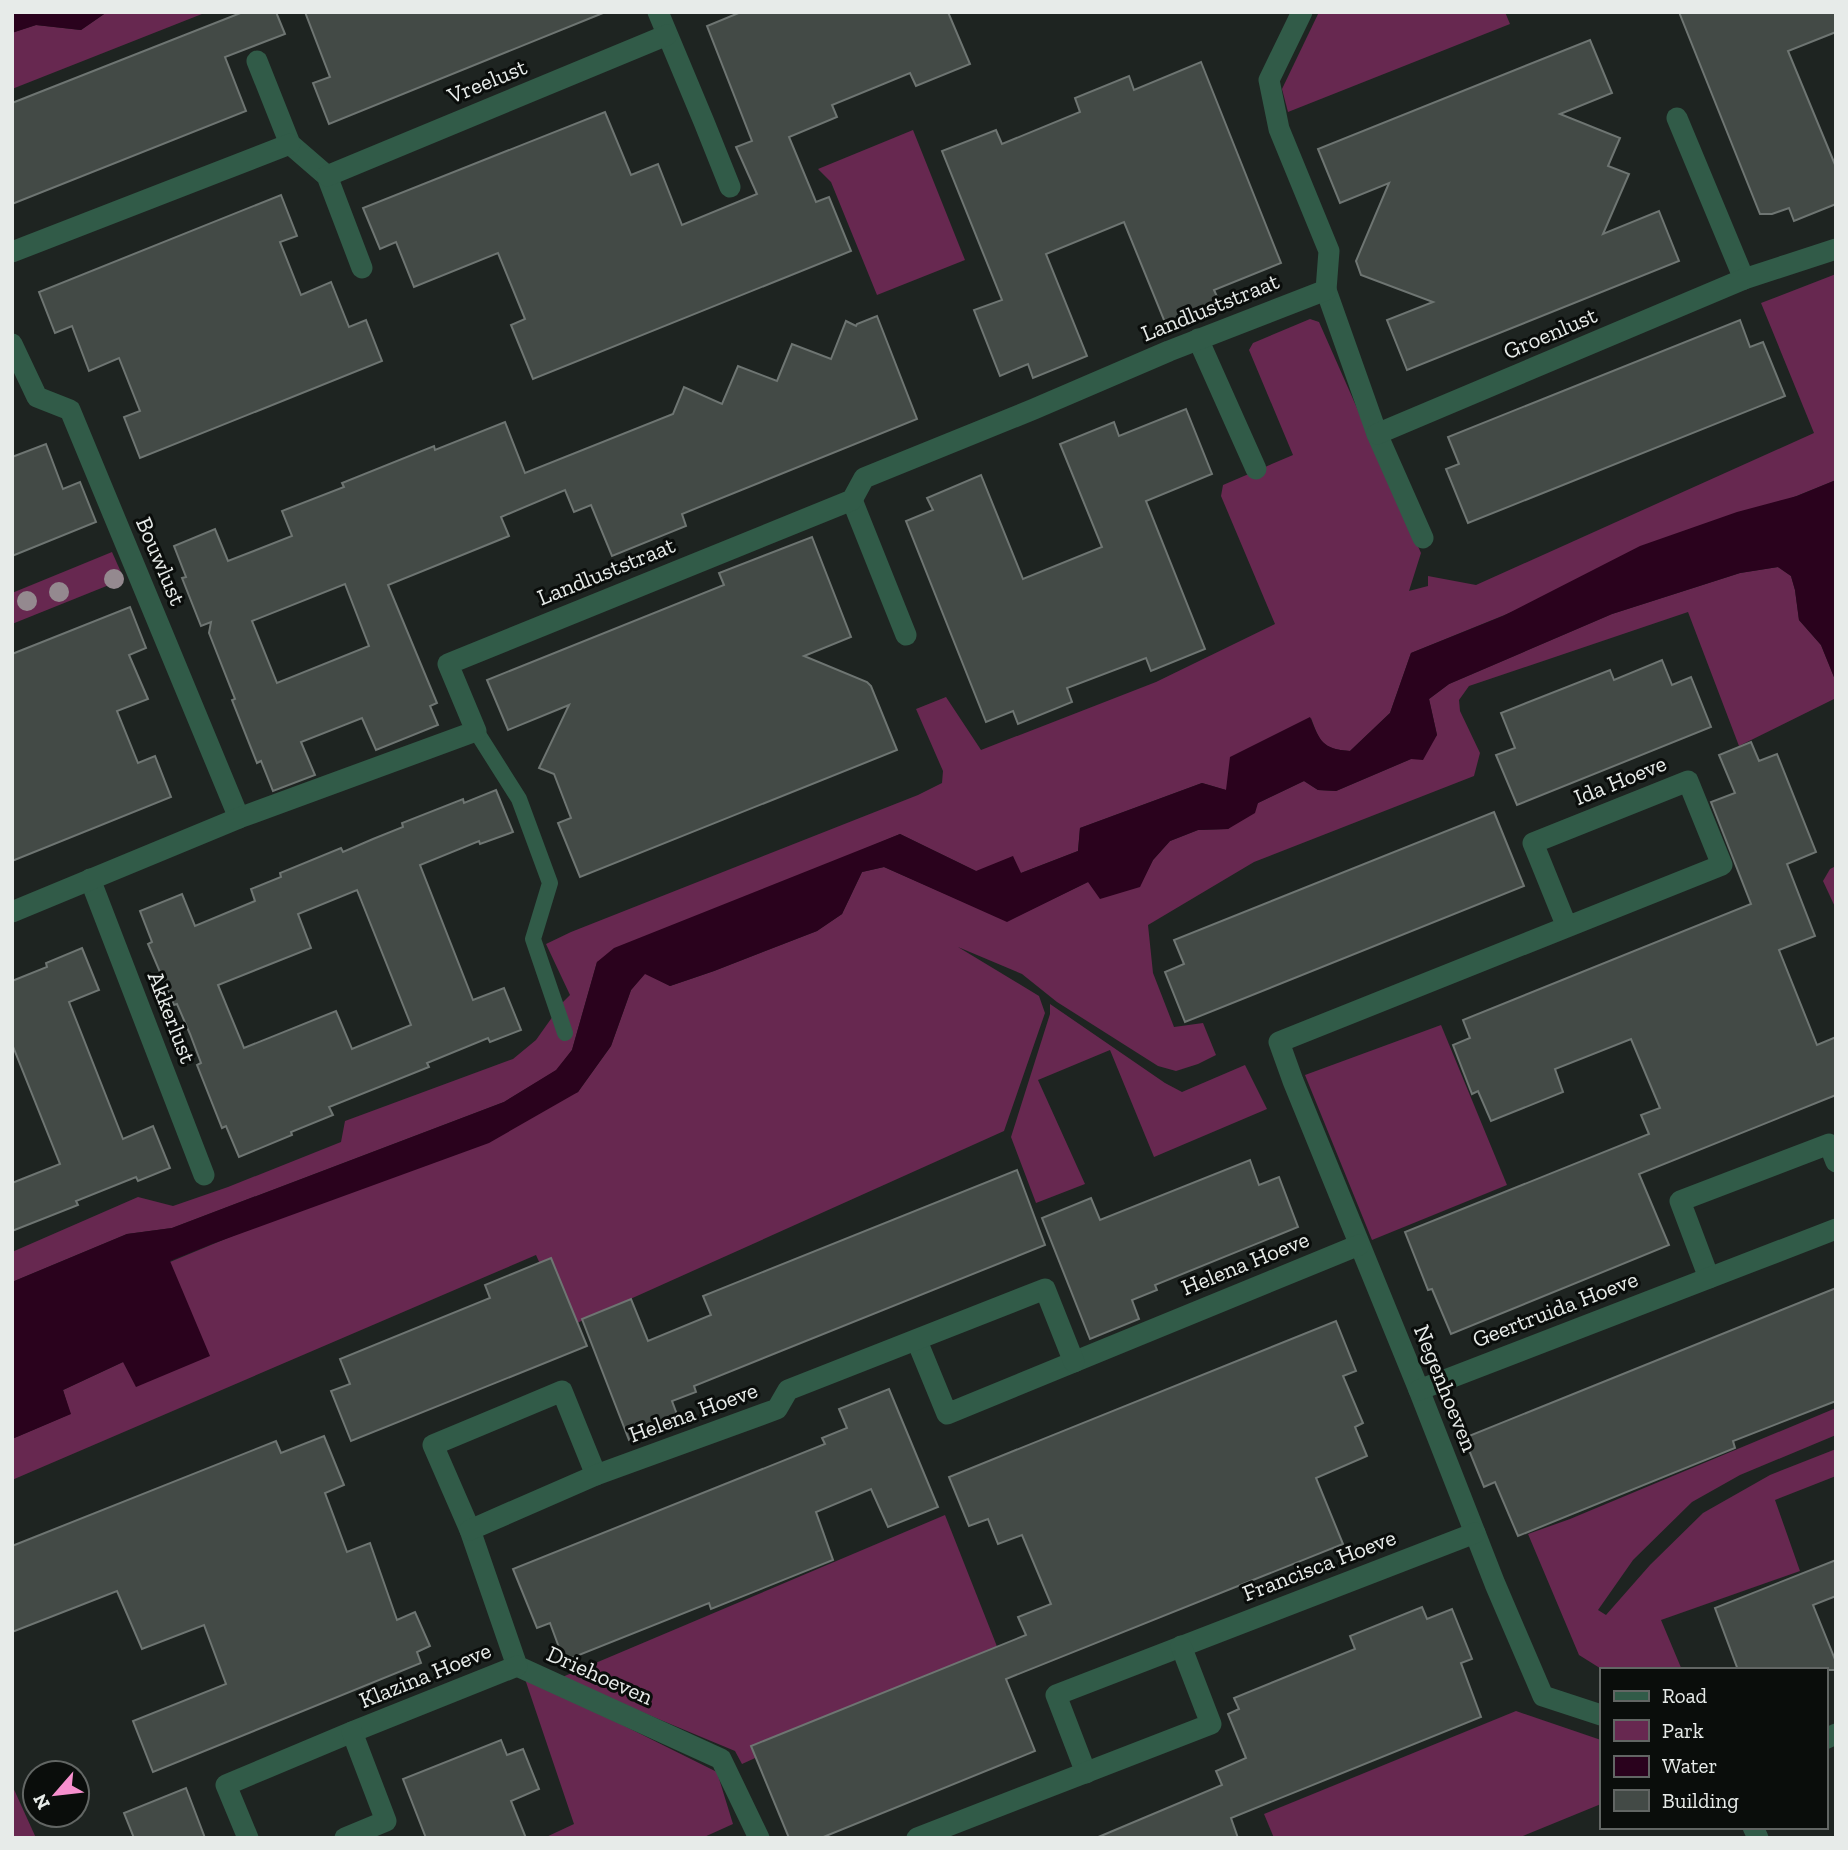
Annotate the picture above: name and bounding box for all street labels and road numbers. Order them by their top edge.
street label: Vreelust [442,52,531,110]
street label: Landluststraat [1137,266,1283,347]
street label: Groenlust [1499,301,1601,365]
street label: Bouwlust [130,513,192,610]
street label: Landluststraat [533,530,679,611]
street label: Ida Hoeve [1570,749,1670,811]
street label: Akkerlust [142,967,203,1067]
street label: Helena Hoeve [1177,1225,1313,1301]
street label: Geertruida Hoeve [1468,1265,1642,1353]
street label: Negenhoeven [1408,1321,1484,1455]
street label: Helena Hoeve [625,1376,761,1448]
street label: Francisca Hoeve [1238,1523,1400,1607]
street label: Klazina Hoeve [355,1636,495,1714]
street label: Driehoeven [542,1639,658,1711]

